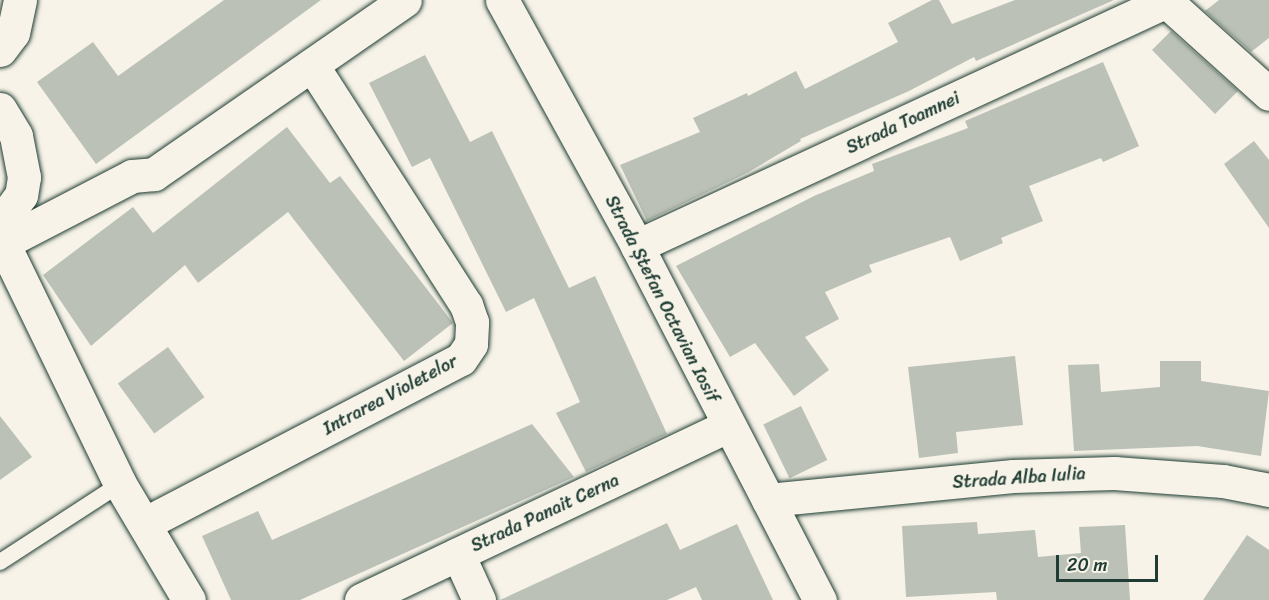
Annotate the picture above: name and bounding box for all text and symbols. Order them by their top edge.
street label: Strada Toamnei [843,87,963,159]
street label: Strada Ștefan Octavian Iosif [600,192,724,406]
street label: Intrarea Violetelor [319,351,461,439]
street label: Strada Alba Iulia [951,463,1087,493]
street label: Strada Panait Cerna [467,469,623,557]
scale bar [1059,543,1161,581]
text: 20 m [1067,549,1107,581]

